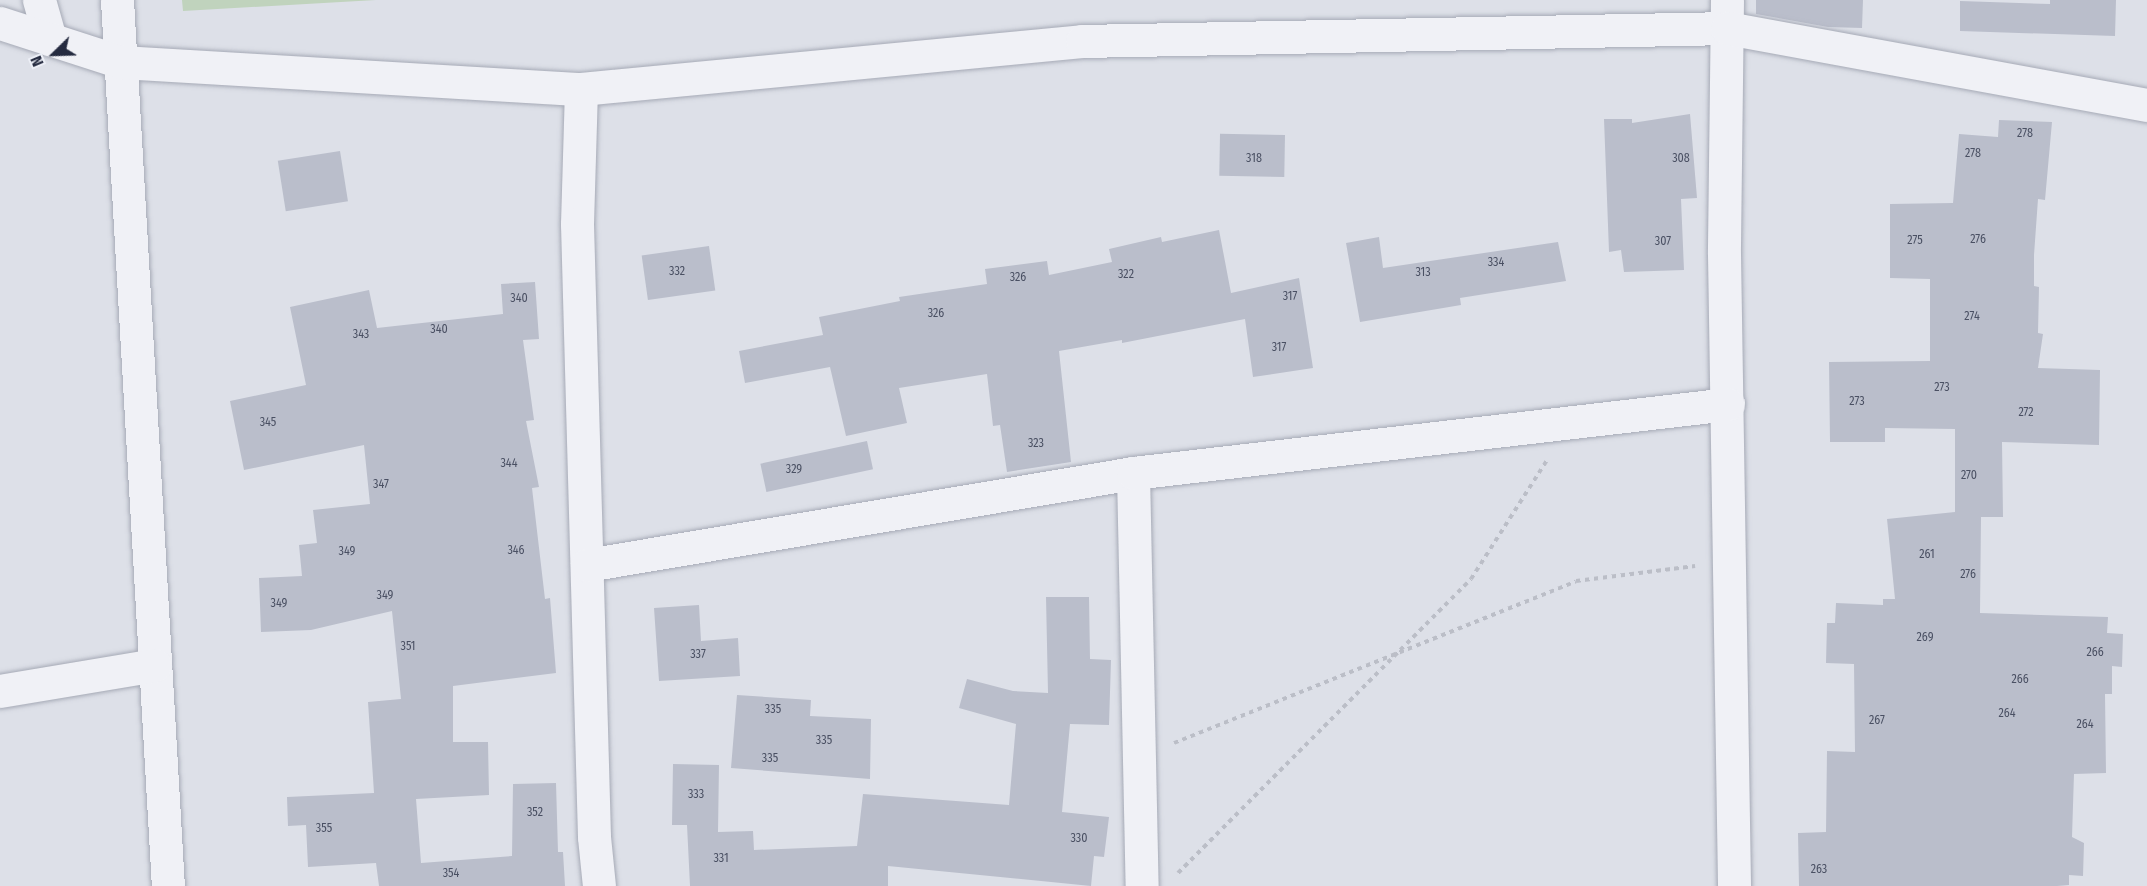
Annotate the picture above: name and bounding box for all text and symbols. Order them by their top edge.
north arrow [24,24,84,84]
text: N [26,53,48,69]
house number: 278 [2017,127,2033,141]
house number: 278 [1965,147,1981,161]
house number: 318 [1246,152,1262,166]
house number: 308 [1672,152,1690,166]
house number: 276 [1970,233,1986,247]
house number: 275 [1907,234,1923,248]
house number: 307 [1655,235,1671,249]
house number: 334 [1488,256,1504,270]
house number: 332 [669,265,685,279]
house number: 313 [1415,266,1431,280]
house number: 322 [1118,268,1134,282]
house number: 326 [1010,271,1026,285]
house number: 317 [1283,290,1297,304]
house number: 340 [510,292,528,306]
house number: 326 [928,307,944,321]
house number: 274 [1964,310,1980,324]
house number: 340 [430,323,448,337]
house number: 343 [353,328,369,342]
house number: 317 [1272,341,1286,355]
house number: 273 [1934,381,1950,395]
house number: 273 [1849,395,1865,409]
house number: 272 [2018,406,2034,420]
house number: 345 [260,416,276,430]
house number: 323 [1028,437,1044,451]
house number: 344 [501,457,517,471]
house number: 329 [786,463,802,477]
house number: 270 [1961,469,1977,483]
house number: 347 [373,478,389,492]
house number: 346 [507,544,525,558]
house number: 349 [339,545,355,559]
house number: 261 [1919,548,1935,562]
house number: 276 [1960,568,1976,582]
house number: 349 [377,589,393,603]
house number: 349 [271,597,287,611]
house number: 269 [1917,631,1933,645]
house number: 351 [400,640,416,654]
house number: 266 [2086,646,2104,660]
house number: 337 [690,648,706,662]
house number: 266 [2011,673,2029,687]
house number: 335 [765,703,781,717]
house number: 264 [1998,707,2016,721]
house number: 267 [1869,714,1885,728]
house number: 264 [2076,718,2094,732]
house number: 335 [816,734,832,748]
house number: 335 [762,752,778,766]
house number: 333 [688,788,704,802]
house number: 352 [527,806,543,820]
house number: 355 [316,822,332,836]
house number: 330 [1070,832,1088,846]
house number: 331 [713,852,729,866]
house number: 263 [1811,863,1827,877]
house number: 354 [443,867,459,881]

